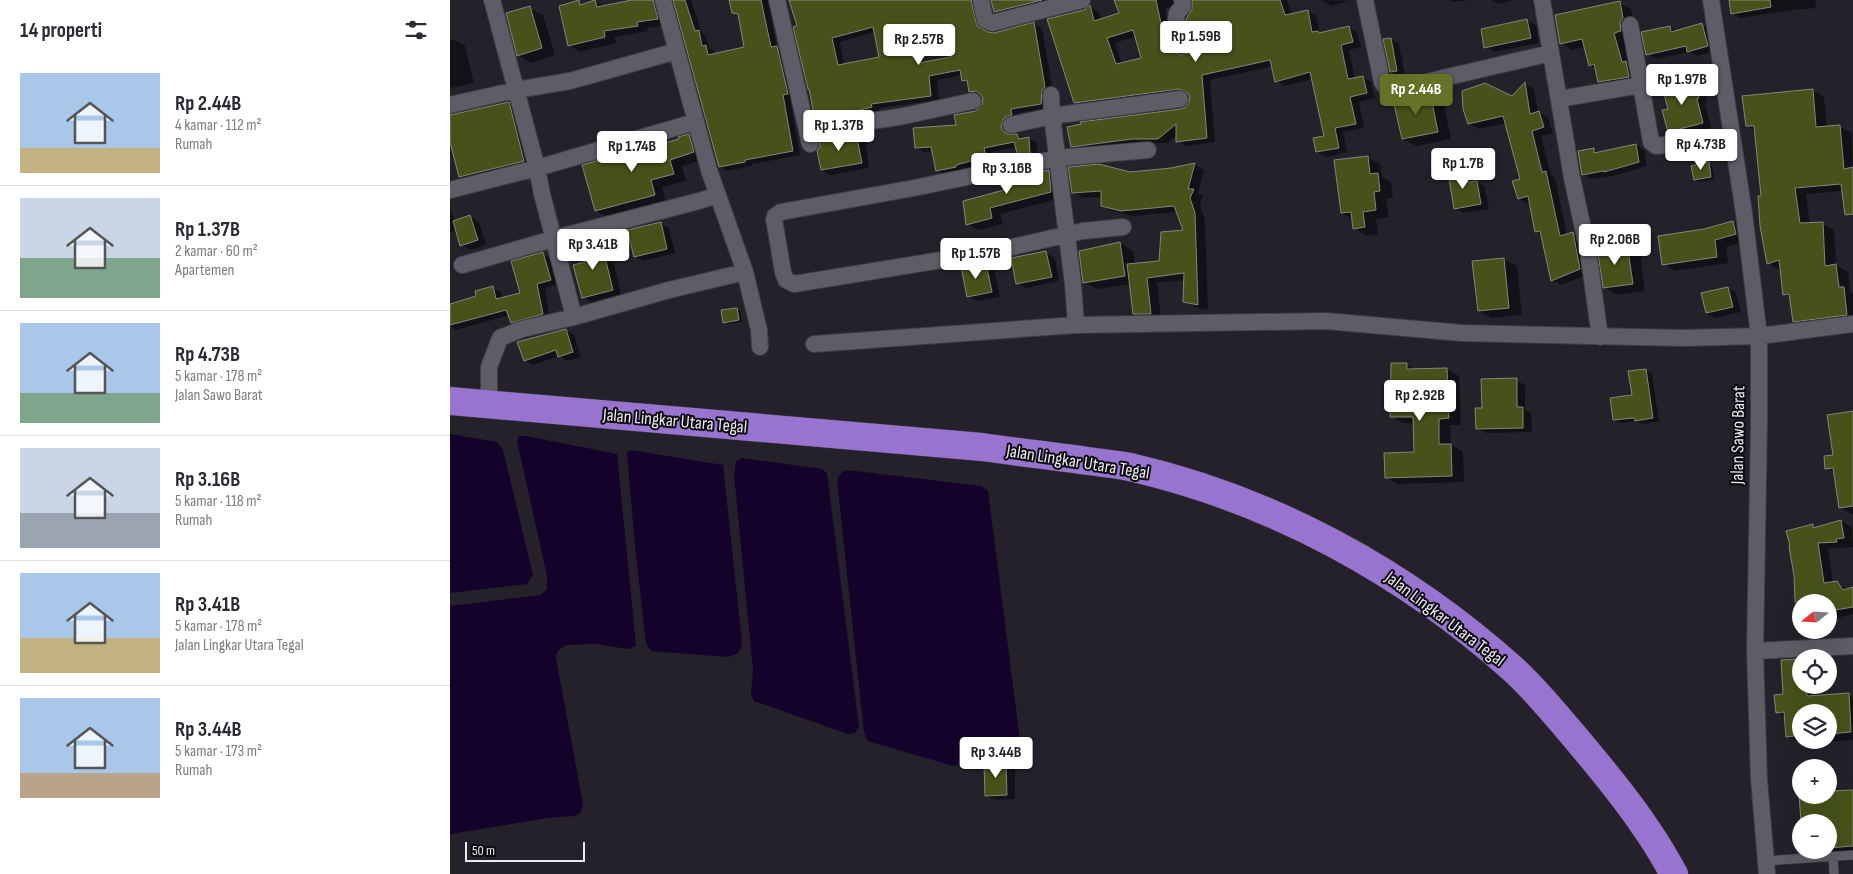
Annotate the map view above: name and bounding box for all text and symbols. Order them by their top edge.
icon: filters [402,16,430,44]
text: 14 properti [20,18,102,43]
pin: Rp 1.59B [1144,20,1248,63]
pin: Rp 2.57B [867,23,971,66]
text: Rp 1.59B [1171,27,1221,46]
text: Rp 2.57B [894,30,944,49]
pin: Rp 1.97B [1630,64,1734,106]
text: Rp 1.97B [1657,70,1707,89]
pin: Rp 2.44B [1364,74,1468,116]
text: Rp 2.44B [1391,80,1441,99]
text: Rp 2.44B [175,91,241,116]
icon: home [60,93,120,153]
pin: Rp 1.37B [787,110,891,152]
text: 4 kamar · 112 m² [175,116,262,135]
text: Rp 1.37B [814,116,864,135]
pin: Rp 4.73B [1649,128,1753,171]
pin: Rp 1.74B [580,130,684,173]
text: Rumah [175,135,212,154]
text: Rp 4.73B [1676,135,1726,154]
text: Rp 1.74B [608,137,656,156]
pin: Rp 1.7B [1417,148,1509,190]
pin: Rp 3.16B [955,152,1059,195]
text: Rp 1.7B [1442,154,1484,173]
text: Rp 3.16B [982,159,1032,178]
text: Rp 1.37B [175,217,240,242]
icon: home [60,218,120,278]
pin: Rp 2.06B [1563,224,1667,266]
pin: Rp 3.41B [541,228,645,271]
text: Rp 2.06B [1590,230,1640,249]
text: Rp 3.41B [568,235,618,254]
pin: Rp 1.57B [924,238,1028,280]
text: 2 kamar · 60 m² [175,242,258,261]
text: Rp 1.57B [951,244,1001,263]
text: Apartemen [175,261,234,280]
text: Rp 4.73B [175,342,240,367]
icon: home [60,343,120,403]
text: 5 kamar · 178 m² [175,367,262,386]
pin: Rp 2.92B [1368,380,1472,422]
street label: Jalan Sawo Barat [1727,385,1749,486]
text: Jalan Sawo Barat [175,386,263,405]
text: Rp 2.92B [1395,386,1445,405]
street label: Jalan Lingkar Utara Tegal [601,404,748,438]
street label: Jalan Lingkar Utara Tegal [1004,440,1151,484]
text: Rp 3.16B [175,467,240,492]
icon: home [60,468,120,528]
text: 5 kamar · 118 m² [175,492,262,511]
text: Rumah [175,511,212,530]
street label: Jalan Lingkar Utara Tegal [1380,566,1509,671]
text: Rp 3.41B [175,592,240,617]
icon: home [60,593,120,653]
north arrow [1792,594,1838,639]
map controls [1792,594,1837,859]
text: 5 kamar · 178 m² [175,617,262,636]
text: Jalan Lingkar Utara Tegal [175,636,304,655]
button: locate [1792,649,1837,694]
button: layers [1792,704,1837,749]
text: Rp 3.44B [175,717,242,742]
icon: home [60,718,120,778]
pin: Rp 3.44B [944,736,1048,779]
text: 5 kamar · 173 m² [175,742,262,761]
text: Rp 3.44B [971,743,1021,762]
button: + [1792,759,1837,804]
text: Rumah [175,761,212,780]
button: − [1792,814,1837,859]
scale bar [465,839,585,862]
text: 50 m [472,842,495,859]

